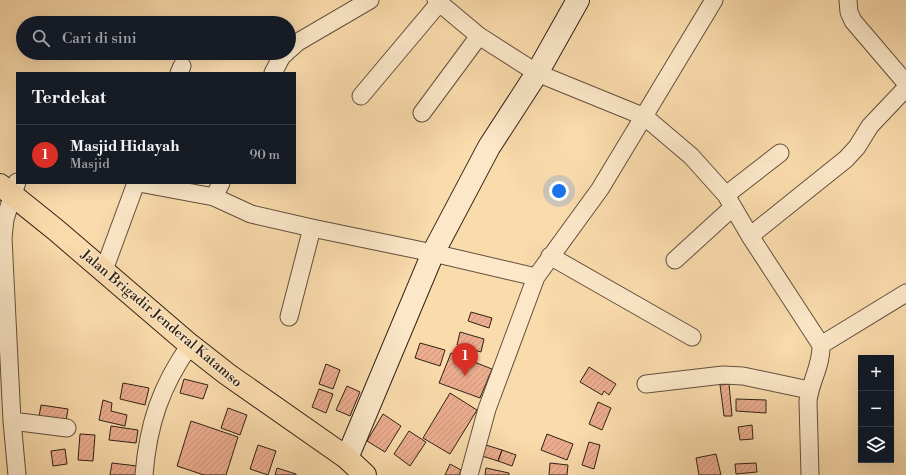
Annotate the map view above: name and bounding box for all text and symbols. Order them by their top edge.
search box [16,16,296,60]
icon: search [30,27,52,49]
text: Cari di sini [62,29,137,48]
text: Terdekat [32,87,106,109]
text: Masjid Hidayah [70,137,180,156]
text: 1 [42,147,48,163]
text: 90 m [249,147,280,163]
text: Masjid [70,156,110,172]
your location [549,181,569,201]
street label: Jalan Brigadir Jenderal Katamso [76,245,246,392]
pin: 1 [452,343,478,376]
map controls [858,355,894,463]
button: + [858,355,894,391]
button: − [858,391,894,427]
button: layers [858,427,894,463]

